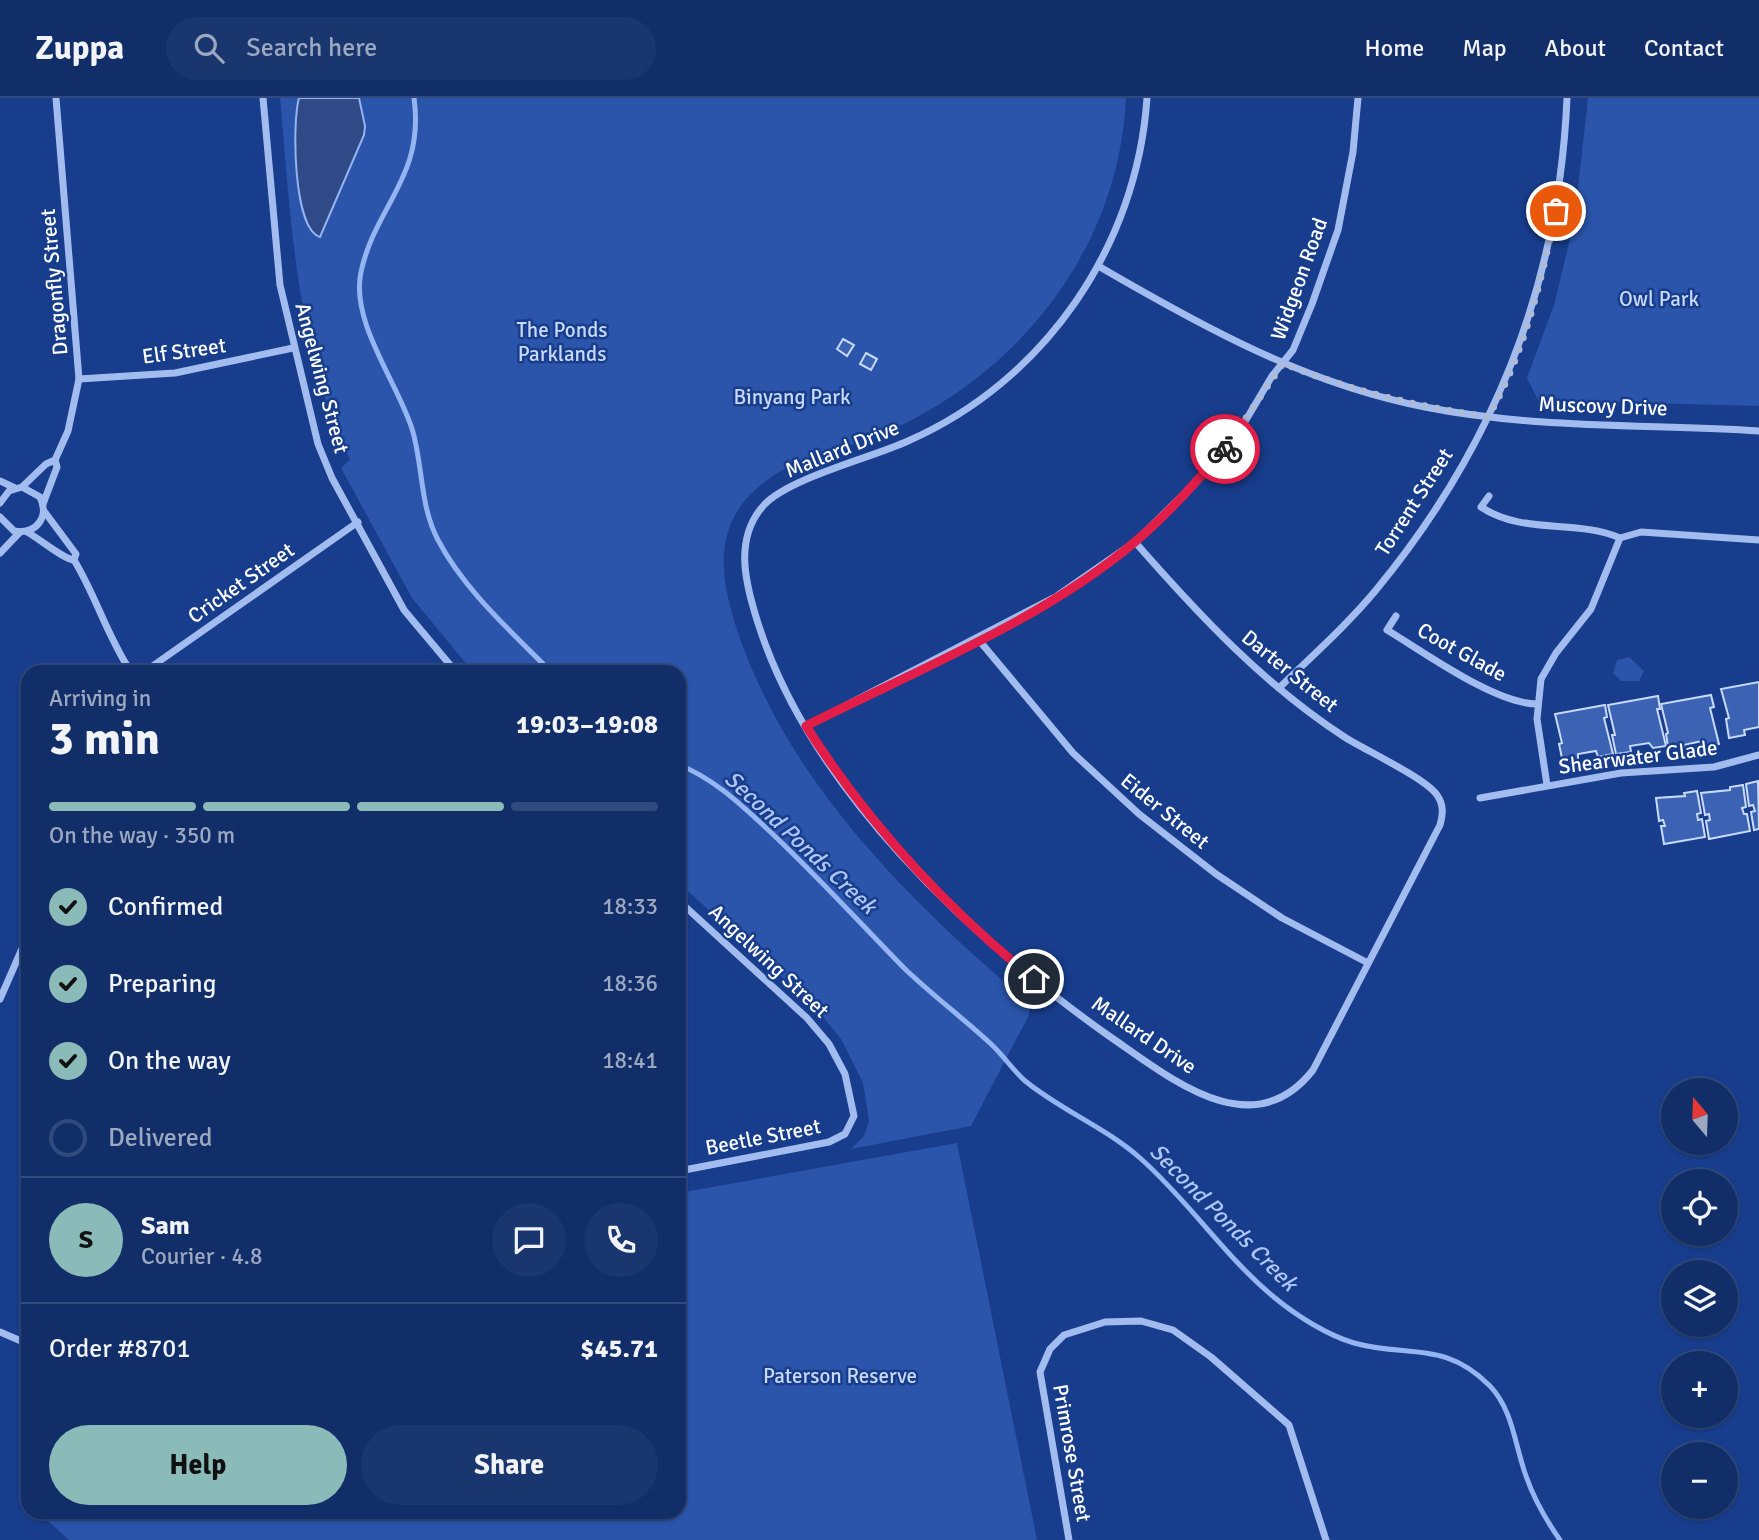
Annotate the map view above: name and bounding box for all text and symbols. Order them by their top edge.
search box [166,17,656,80]
text: Zuppa [35,28,124,69]
icon: search [190,29,228,67]
text: Search here [246,32,377,64]
text: Home [1364,33,1424,63]
text: Map [1462,33,1507,63]
text: About [1545,33,1606,63]
text: Contact [1644,33,1724,63]
pin [1526,181,1586,241]
icon: bag [1537,192,1575,230]
street label: Dragonfly Street [35,208,73,356]
street label: Widgeon Road [1265,214,1333,344]
park label: Owl Park [1619,286,1700,312]
street label: Angelwing Street [289,300,355,456]
park label: The Ponds Parklands [517,317,607,367]
street label: Elf Street [140,332,228,370]
park label: Binyang Park [733,384,851,410]
street label: Muscovy Drive [1538,391,1668,421]
street label: Mallard Drive [781,414,903,484]
courier [1190,414,1260,484]
icon: bike [1206,430,1244,468]
street label: Torrent Street [1370,443,1458,561]
street label: Cricket Street [183,537,299,629]
street label: Coot Glade [1413,617,1511,687]
street label: Darter Street [1236,624,1344,718]
text: Arriving in [49,684,151,713]
text: 19:03–19:08 [516,709,658,741]
text: 3 min [49,711,160,767]
street label: Shearwater Glade [1557,734,1719,780]
water label: Second Ponds Creek [719,764,885,922]
street label: Eider Street [1116,767,1214,855]
text: On the way · 350 m [49,821,235,850]
icon: check [49,888,87,926]
text: Confirmed [108,891,223,923]
text: 18:33 [602,892,658,921]
street label: Angelwing Street [703,899,835,1023]
pin [1004,949,1064,1009]
icon: home [1015,960,1053,998]
icon: check [49,965,87,1003]
text: Preparing [108,968,216,1000]
text: 18:36 [602,969,658,998]
street label: Mallard Drive [1087,990,1201,1080]
icon: check [49,1042,87,1080]
text: On the way [108,1045,231,1077]
text: 18:41 [602,1046,658,1075]
north arrow [1661,1078,1738,1155]
map controls [1661,1078,1738,1519]
street label: Beetle Street [703,1113,823,1161]
text: Delivered [108,1122,213,1154]
water label: Second Ponds Creek [1144,1137,1305,1299]
button: locate [1661,1169,1738,1246]
button: chat [492,1203,566,1277]
button: phone [584,1203,658,1277]
text: Sam [141,1210,190,1242]
text: S [79,1224,93,1256]
text: Courier · 4.8 [141,1242,262,1271]
button: layers [1661,1260,1738,1337]
text: Order #8701 [49,1333,190,1365]
text: $45.71 [580,1333,658,1365]
button: + [1661,1351,1738,1428]
park label: Paterson Reserve [763,1363,917,1389]
street label: Primrose Street [1047,1382,1097,1524]
button: Help [49,1425,347,1505]
button: Share [361,1425,658,1505]
button: − [1661,1442,1738,1519]

